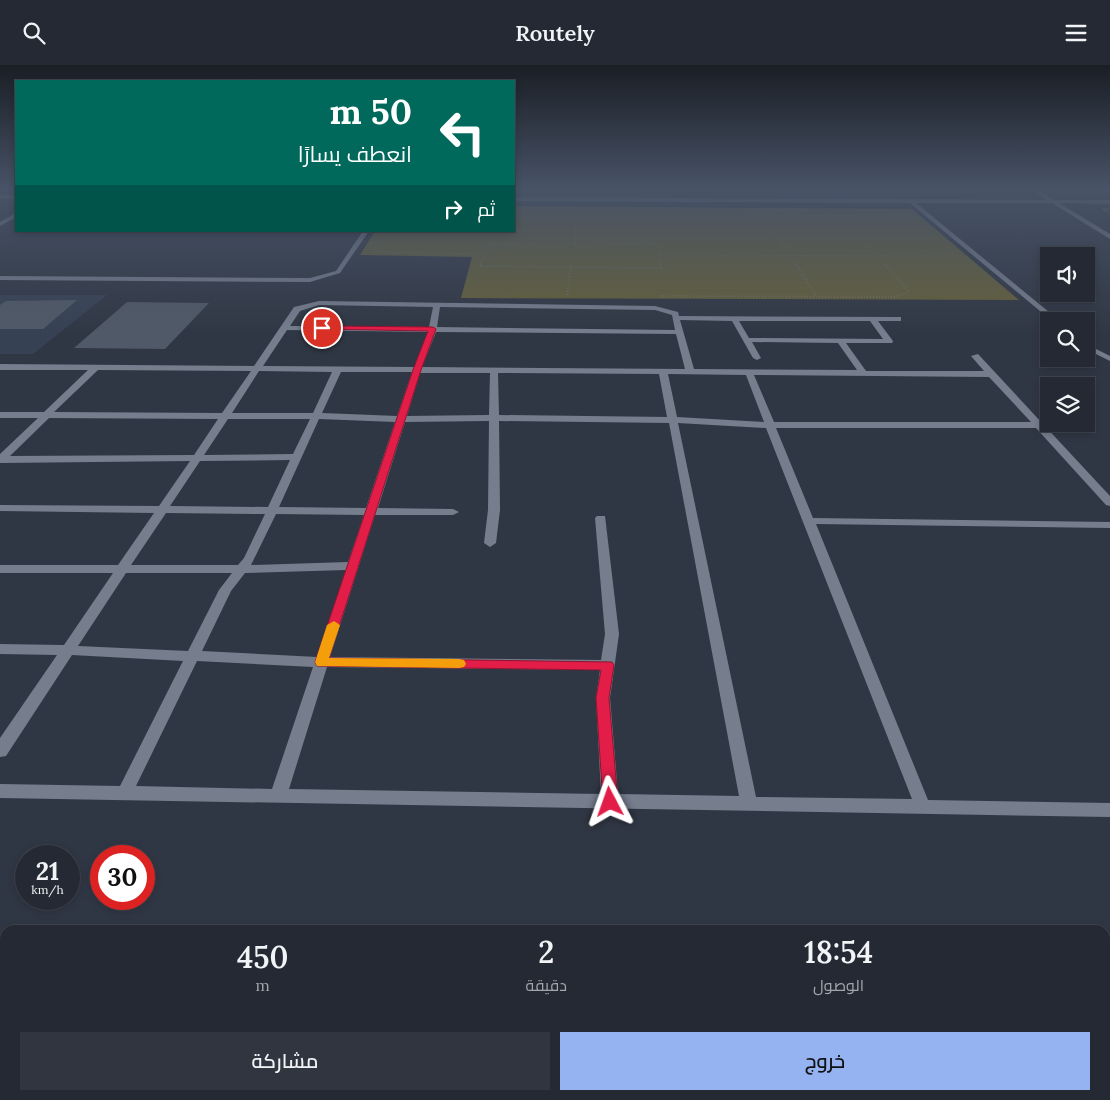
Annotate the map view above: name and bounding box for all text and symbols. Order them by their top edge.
icon: search [20,19,48,47]
text: Routely [515,19,595,47]
icon: menu [1062,19,1090,47]
text: 50 m [329,89,412,134]
icon: left [430,100,495,165]
text: انعطف يسارًا [298,140,412,168]
icon: right [439,195,467,223]
text: ثم [477,197,495,221]
map controls [1040,247,1095,432]
button: sound [1040,247,1095,302]
pin [301,307,343,349]
button: search [1040,312,1095,367]
icon: arrive [308,314,336,342]
button: layers [1040,377,1095,432]
position arrow [583,775,635,827]
speed limit sign: 30 [90,845,155,910]
text: 21 [36,855,59,887]
text: km/h [31,882,64,897]
text: 2 [538,933,554,971]
text: 18:54 [804,933,873,971]
text: 450 [237,938,288,976]
text: m [256,975,270,995]
text: دقيقة [525,975,567,995]
text: الوصول [813,975,864,995]
button: مشاركة [20,1032,550,1090]
button: خروج [560,1032,1090,1090]

